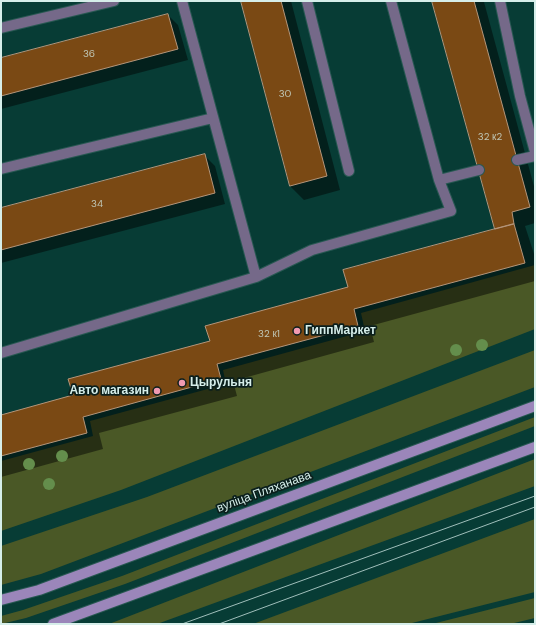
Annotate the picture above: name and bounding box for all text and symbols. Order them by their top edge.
house number: 36 [83,48,95,60]
house number: 30 [279,88,291,100]
house number: 32 к2 [478,131,502,143]
house number: 34 [91,198,103,210]
place label: ГиппМаркет [305,324,376,338]
marker: ГиппМаркет [292,326,302,336]
house number: 32 к1 [258,328,280,340]
place label: Цырульня [190,376,252,390]
marker: Цырульня [177,378,187,388]
place label: Авто магазин [69,384,149,398]
marker: Авто магазин [152,386,162,396]
street label: вуліца Пляханава [215,468,313,516]

